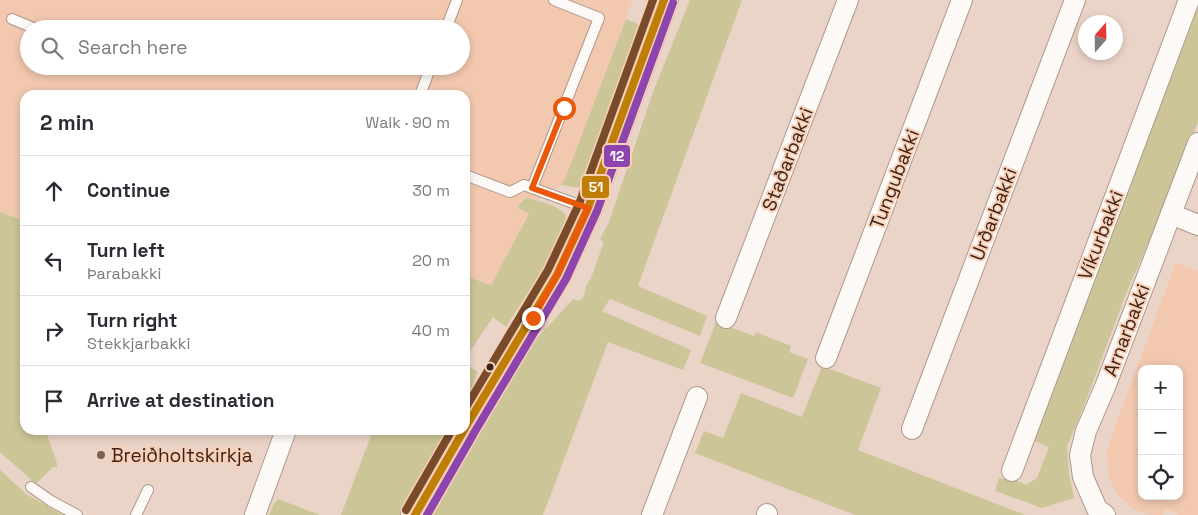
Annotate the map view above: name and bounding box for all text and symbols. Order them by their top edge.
north arrow [1078,15,1123,60]
search box [20,20,470,75]
icon: search [38,34,66,62]
text: Search here [78,35,188,60]
route start [553,97,576,120]
street label: Staðarbakki [756,104,819,215]
text: 2 min [40,109,94,136]
text: Walk · 90 m [365,112,450,133]
street label: Tungubakki [864,126,925,233]
line badge: 12 [603,144,631,168]
text: 12 [610,147,624,165]
street label: Urðarbakki [964,164,1023,264]
line badge: 51 [581,175,610,199]
icon: ahead [40,177,68,205]
text: Continue [87,178,170,203]
text: 51 [589,178,603,196]
text: 30 m [412,180,450,201]
street label: Víkurbakki [1072,187,1129,283]
text: Turn left [87,238,165,263]
icon: left [40,247,68,275]
text: 20 m [412,250,450,271]
text: Þarabakki [87,263,161,284]
street label: Arnarbakki [1097,280,1156,380]
route end [522,307,545,330]
text: Turn right [87,308,177,333]
icon: right [40,317,68,345]
text: 40 m [412,320,450,341]
text: Stekkjarbakki [87,333,190,354]
unlabelled marker [485,362,495,372]
map controls [1138,365,1183,500]
button: + [1138,365,1183,410]
icon: arrive [40,387,68,415]
text: Arrive at destination [87,388,275,413]
button: − [1138,410,1183,455]
place label: Breiðholtskirkja [111,443,253,468]
marker: Breiðholtskirkja [95,449,107,461]
button: locate [1138,455,1183,500]

